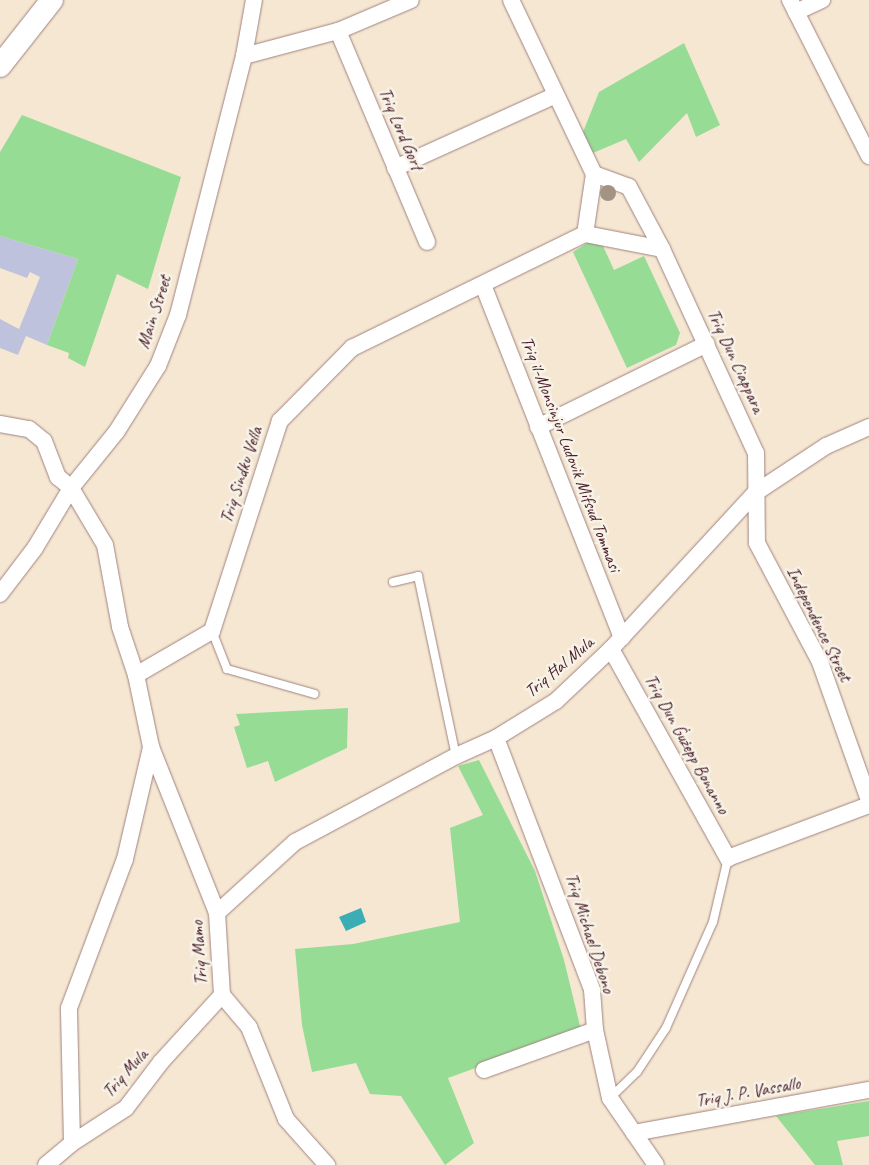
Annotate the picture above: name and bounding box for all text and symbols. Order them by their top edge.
street label: Triq Lord Gort [374,85,428,173]
street label: Main Street [132,273,176,351]
street label: Triq Dun Ciappara [703,306,769,416]
street label: Triq il-Monsinjur Ludovik Mifsud Tommasi [516,333,626,575]
street label: Triq Sindku Vella [215,424,267,526]
street label: Independence Street [782,563,856,685]
street label: Triq Ħal Mula [520,632,598,702]
street label: Triq Dun Ġużepp Bonanno [640,671,734,817]
street label: Triq Michael Debono [560,870,620,996]
street label: Triq Mamo [186,920,212,986]
street label: Triq Mula [98,1044,152,1102]
street label: Triq J. P. Vassallo [694,1072,802,1112]

